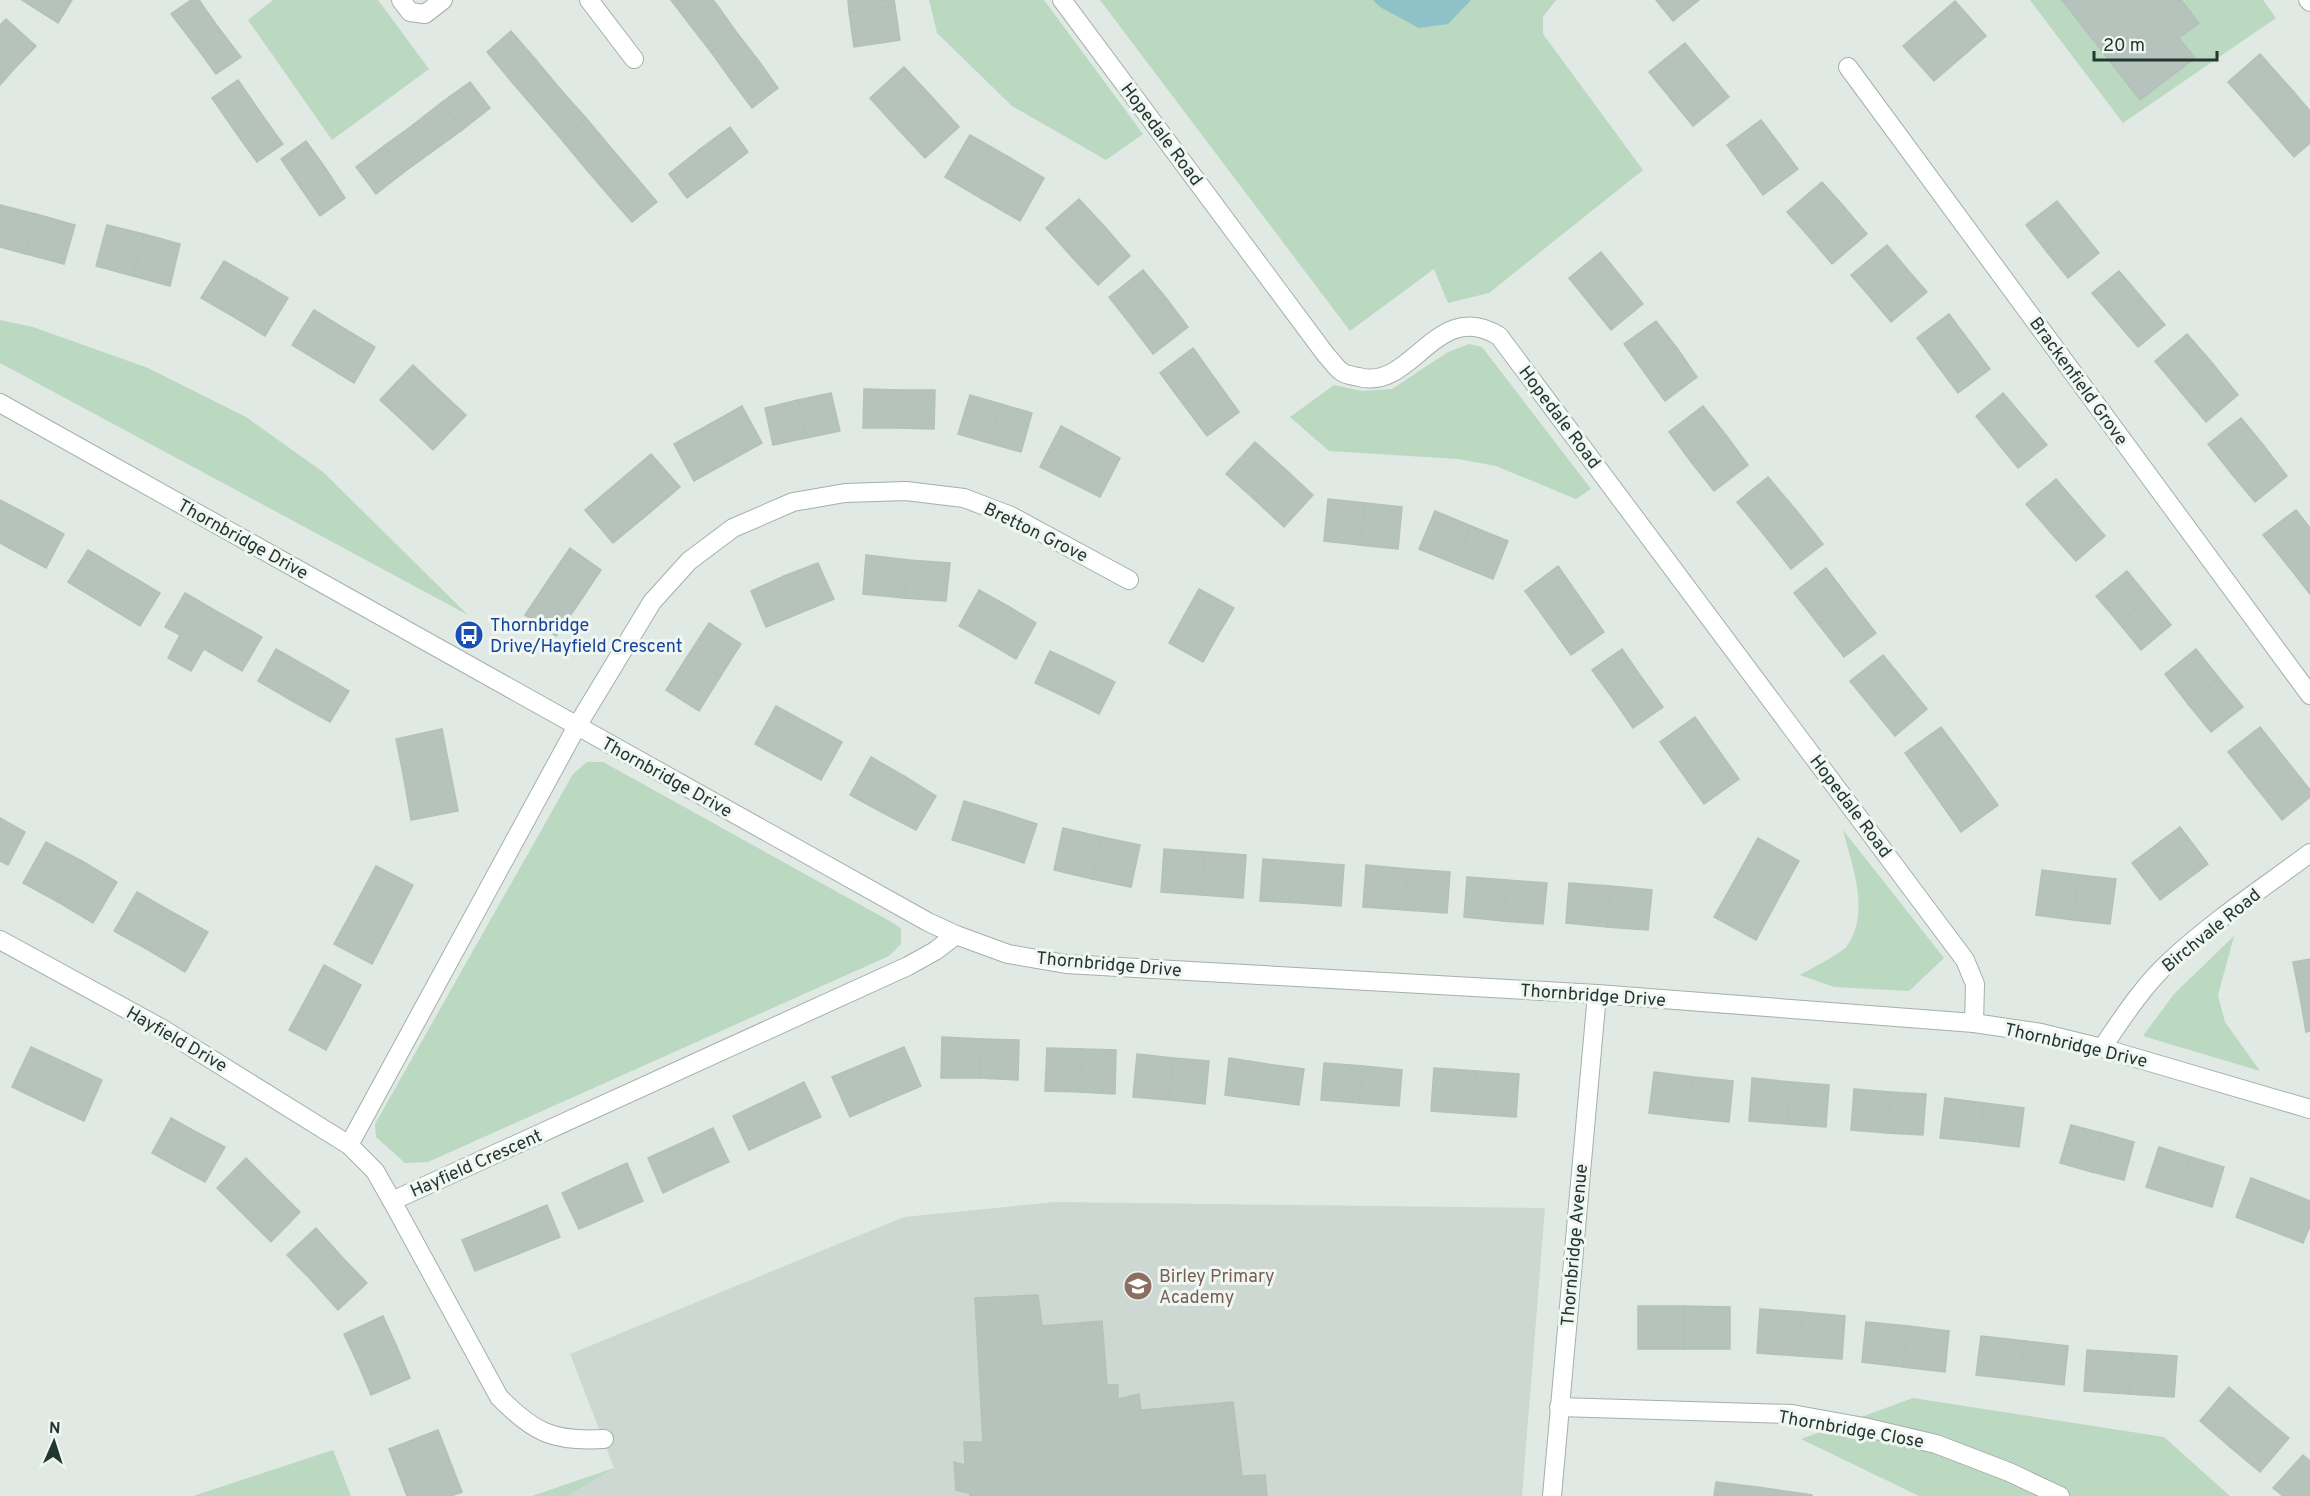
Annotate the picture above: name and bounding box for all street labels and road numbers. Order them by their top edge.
street label: Hopedale Road [1115,79,1207,191]
street label: Brackenfield Grove [2023,313,2132,451]
street label: Hopedale Road [1513,362,1605,474]
street label: Thornbridge Drive [173,495,312,586]
street label: Bretton Grove [979,498,1091,568]
street label: Thornbridge Drive [597,733,736,824]
street label: Hopedale Road [1804,751,1896,863]
street label: Birchvale Road [2158,884,2266,978]
street label: Thornbridge Drive [1035,948,1183,983]
street label: Thornbridge Drive [1519,980,1667,1013]
street label: Hayfield Drive [122,1002,231,1079]
street label: Thornbridge Drive [2002,1019,2149,1074]
street label: Hayfield Crescent [407,1125,546,1204]
street label: Thornbridge Avenue [1557,1163,1594,1327]
street label: Thornbridge Close [1776,1406,1925,1455]

